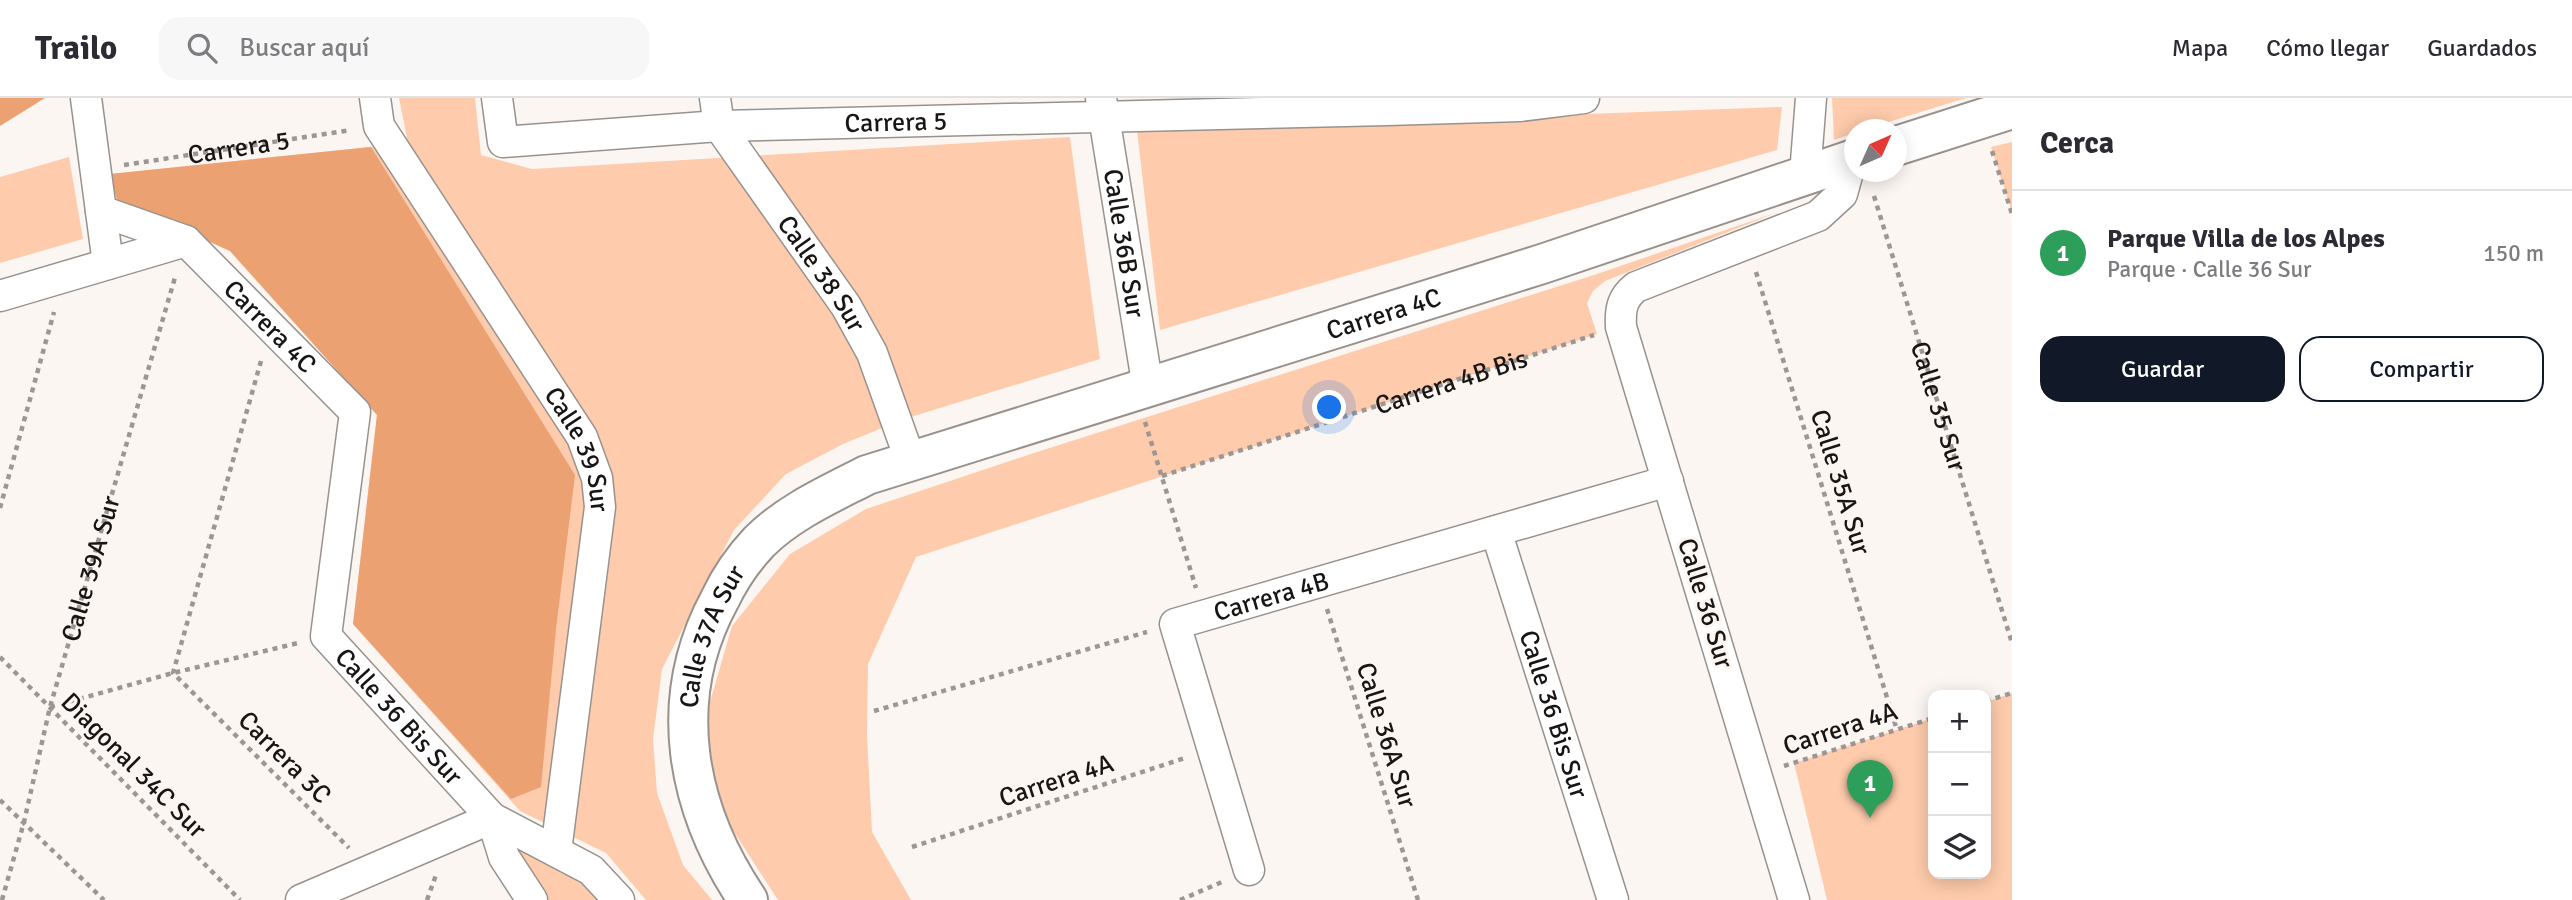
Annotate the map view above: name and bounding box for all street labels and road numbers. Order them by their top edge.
street label: Carrera 5 [844,106,948,140]
street label: Carrera 5 [186,125,292,172]
street label: Calle 36B Sur [1096,167,1151,320]
street label: Calle 38 Sur [770,209,872,338]
street label: Carrera 4C [217,274,323,380]
street label: Carrera 4C [1323,282,1445,347]
street label: Calle 35 Sur [1903,338,1973,476]
street label: Carrera 4B Bis [1371,343,1532,422]
street label: Calle 39 Sur [537,381,615,514]
street label: Calle 35A Sur [1803,406,1877,559]
street label: Calle 39A Sur [55,492,128,646]
street label: Calle 36 Sur [1670,534,1740,673]
street label: Calle 37A Sur [674,559,753,709]
street label: Carrera 4B [1210,565,1333,629]
street label: Calle 36 Bis Sur [1512,626,1595,803]
street label: Calle 36 Bis Sur [328,642,469,792]
street label: Calle 36A Sur [1349,659,1423,812]
street label: Diagonal 34C Sur [54,686,213,845]
street label: Carrera 4A [1779,695,1902,762]
street label: Carrera 3C [231,705,337,811]
street label: Carrera 4A [995,747,1118,814]

